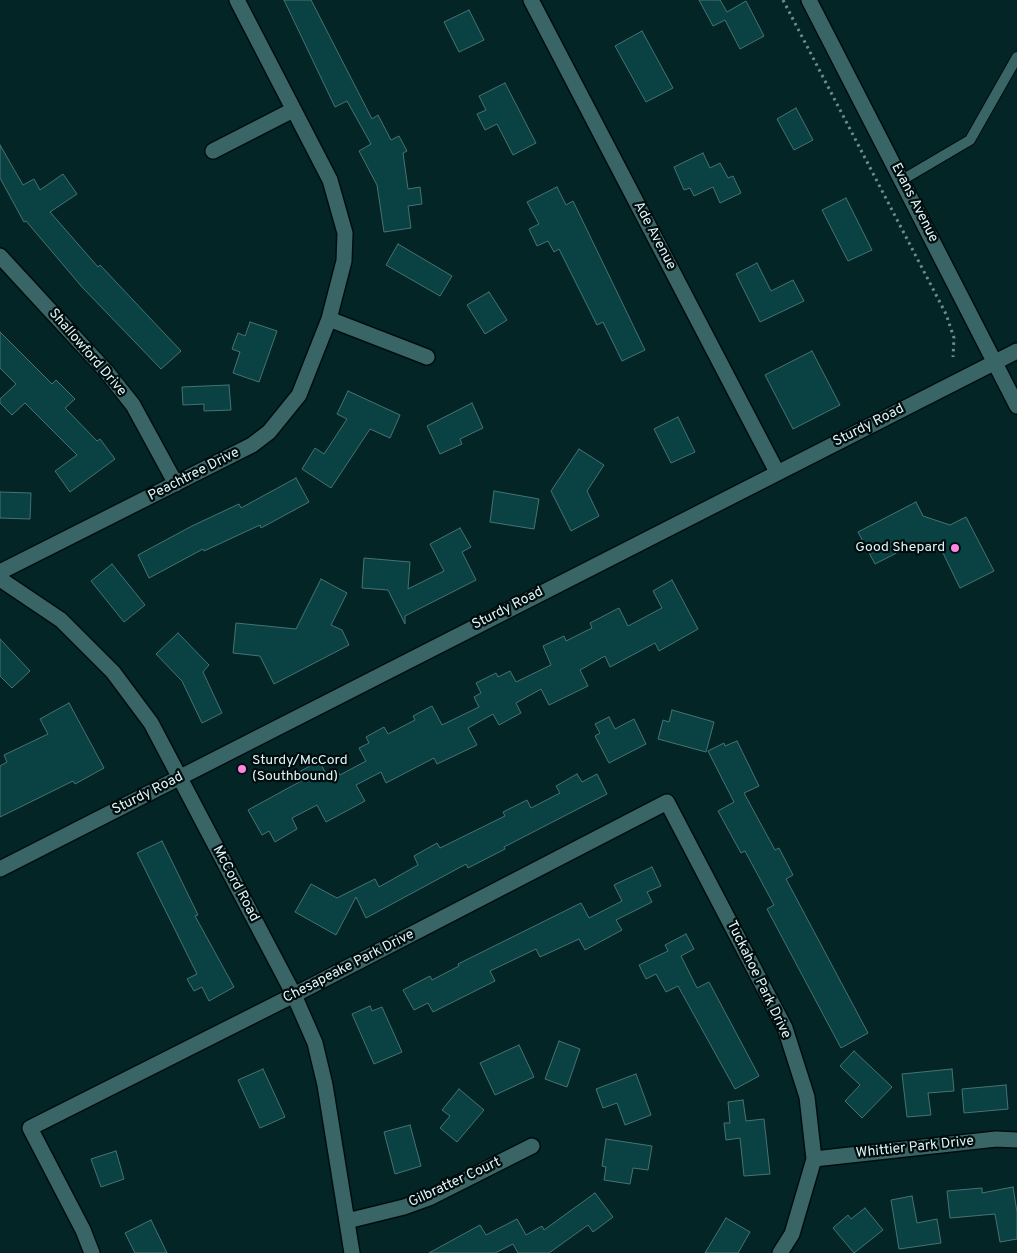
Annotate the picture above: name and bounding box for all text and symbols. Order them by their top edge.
street label: Evans Avenue [887,161,941,245]
street label: Ade Avenue [629,199,679,273]
street label: Shallowford Drive [45,306,129,400]
street label: Sturdy Road [831,401,907,451]
street label: Peachtree Drive [146,445,242,505]
place label: Good Shepard [855,540,945,556]
marker: Good Shepard [949,542,961,554]
street label: Sturdy Road [470,584,546,634]
place label: Sturdy/McCord (Southbound) [252,753,347,786]
marker: Sturdy/McCord (Southbound) [236,763,248,775]
street label: Sturdy Road [110,769,186,819]
street label: McCord Road [208,843,262,925]
street label: Tuckahoe Park Drive [722,918,794,1042]
street label: Chesapeake Park Drive [281,927,417,1007]
street label: Whittier Park Drive [855,1133,975,1163]
street label: Gilbratter Court [406,1154,504,1212]

